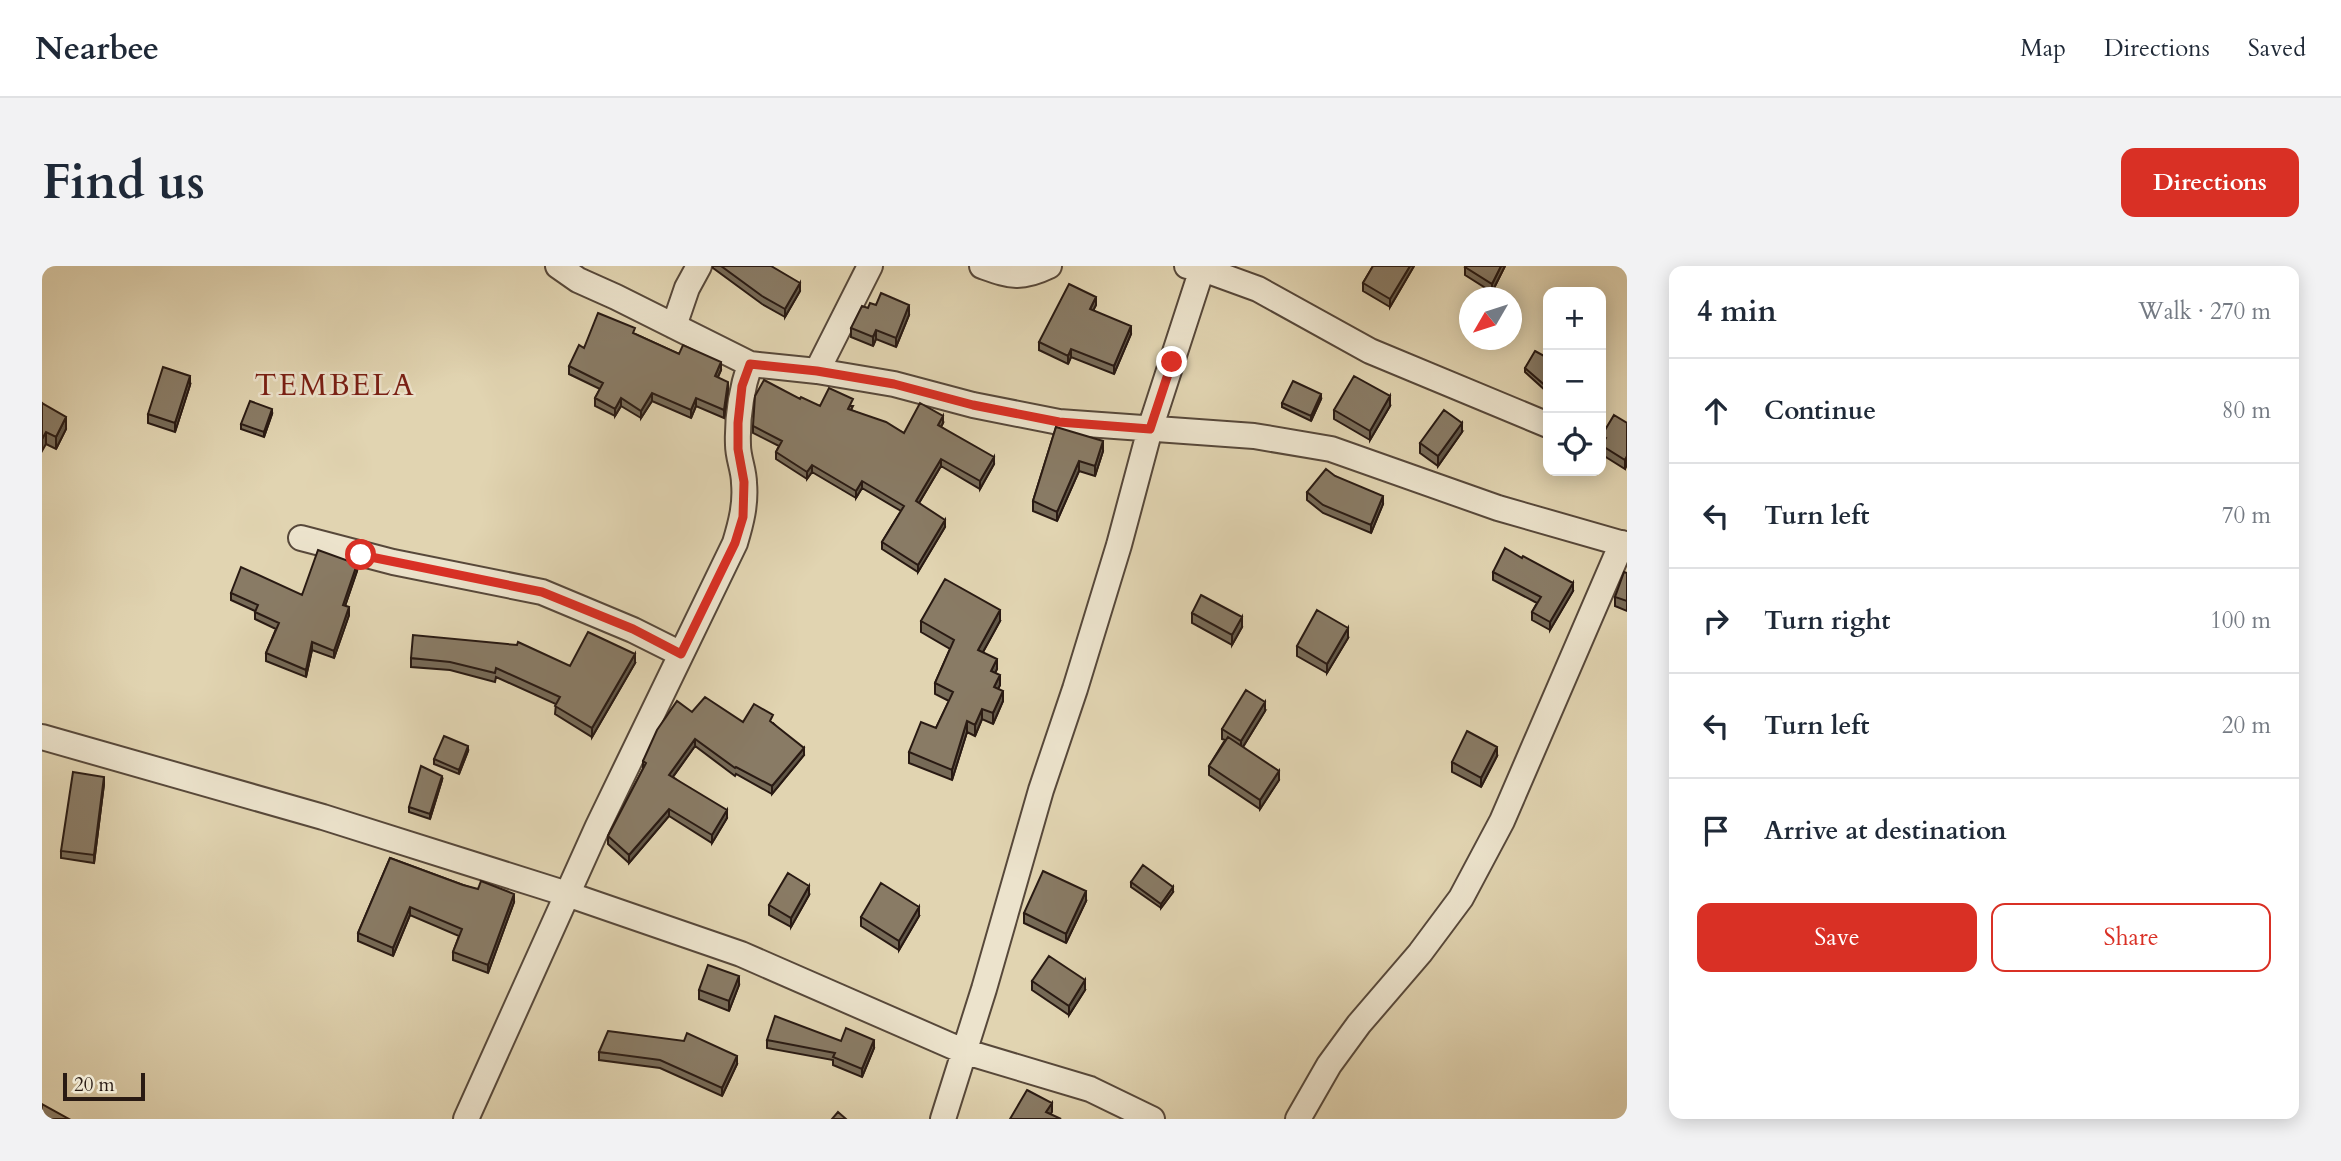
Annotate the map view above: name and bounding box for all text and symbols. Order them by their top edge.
text: Nearbee [35,26,159,71]
text: Map [2020,32,2066,65]
text: Directions [2104,32,2210,65]
text: Saved [2248,32,2306,65]
button: Directions [2121,148,2299,217]
text: Find us [42,149,205,216]
north arrow [1459,287,1522,350]
map controls [1543,287,1606,476]
button: + [1543,287,1606,350]
text: 4 min [1697,291,1777,332]
text: Walk · 270 m [2138,296,2271,327]
route end [1156,346,1187,377]
button: − [1543,350,1606,413]
district label: TEMBELA [254,365,416,406]
icon: ahead [1697,392,1735,430]
text: Continue [1764,393,1876,428]
text: 80 m [2222,395,2271,426]
button: locate [1543,413,1606,476]
icon: left [1697,497,1735,535]
text: Turn left [1764,498,1869,533]
text: 70 m [2222,500,2271,531]
route start [345,539,376,570]
icon: right [1697,602,1735,640]
text: Turn right [1764,603,1891,638]
text: 100 m [2210,605,2271,636]
icon: left [1697,707,1735,745]
text: Turn left [1764,708,1869,743]
text: 20 m [2222,710,2271,741]
icon: arrive [1697,812,1735,850]
text: Arrive at destination [1764,813,2007,848]
button: Save [1697,903,1977,972]
button: Share [1991,903,2271,972]
scale bar [63,1070,145,1102]
text: 20 m [74,1072,115,1098]

